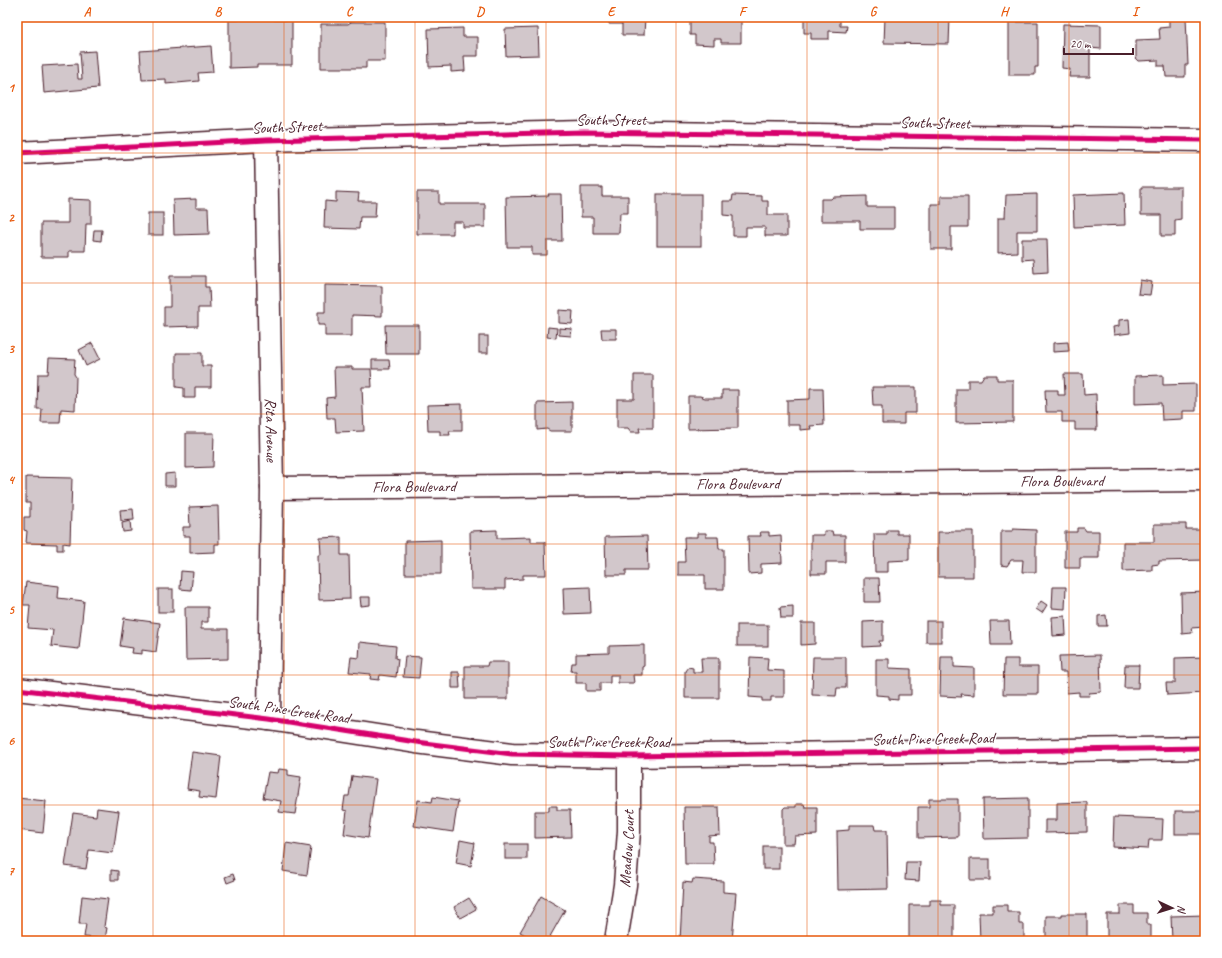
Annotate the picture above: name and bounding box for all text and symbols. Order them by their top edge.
text: A [84,4,92,20]
text: B [215,4,223,20]
text: C [346,4,354,20]
text: D [476,4,485,20]
text: E [608,4,617,20]
text: F [739,4,748,20]
text: G [870,4,878,20]
text: H [1000,4,1010,20]
text: I [1132,4,1141,20]
scale bar [1064,30,1133,56]
text: 20 m [1070,36,1092,52]
text: 1 [8,80,16,96]
street label: South Street [576,110,648,130]
street label: South Street [900,112,972,134]
street label: South Street [252,116,324,138]
text: 2 [8,210,15,226]
text: 3 [8,341,15,357]
street label: Rita Avenue [260,398,282,464]
street label: Flora Boulevard [1020,471,1107,492]
text: 4 [8,472,16,488]
street label: Flora Boulevard [696,474,783,494]
street label: Flora Boulevard [372,476,459,497]
text: 5 [8,602,15,618]
street label: South Pine Creek Road [227,692,354,729]
street label: South Pine Creek Road [871,728,997,750]
street label: South Pine Creek Road [548,732,673,752]
text: 6 [8,733,15,749]
street label: Meadow Court [615,808,639,888]
text: 7 [8,863,15,879]
north arrow [1152,888,1192,928]
text: N [1175,905,1189,915]

